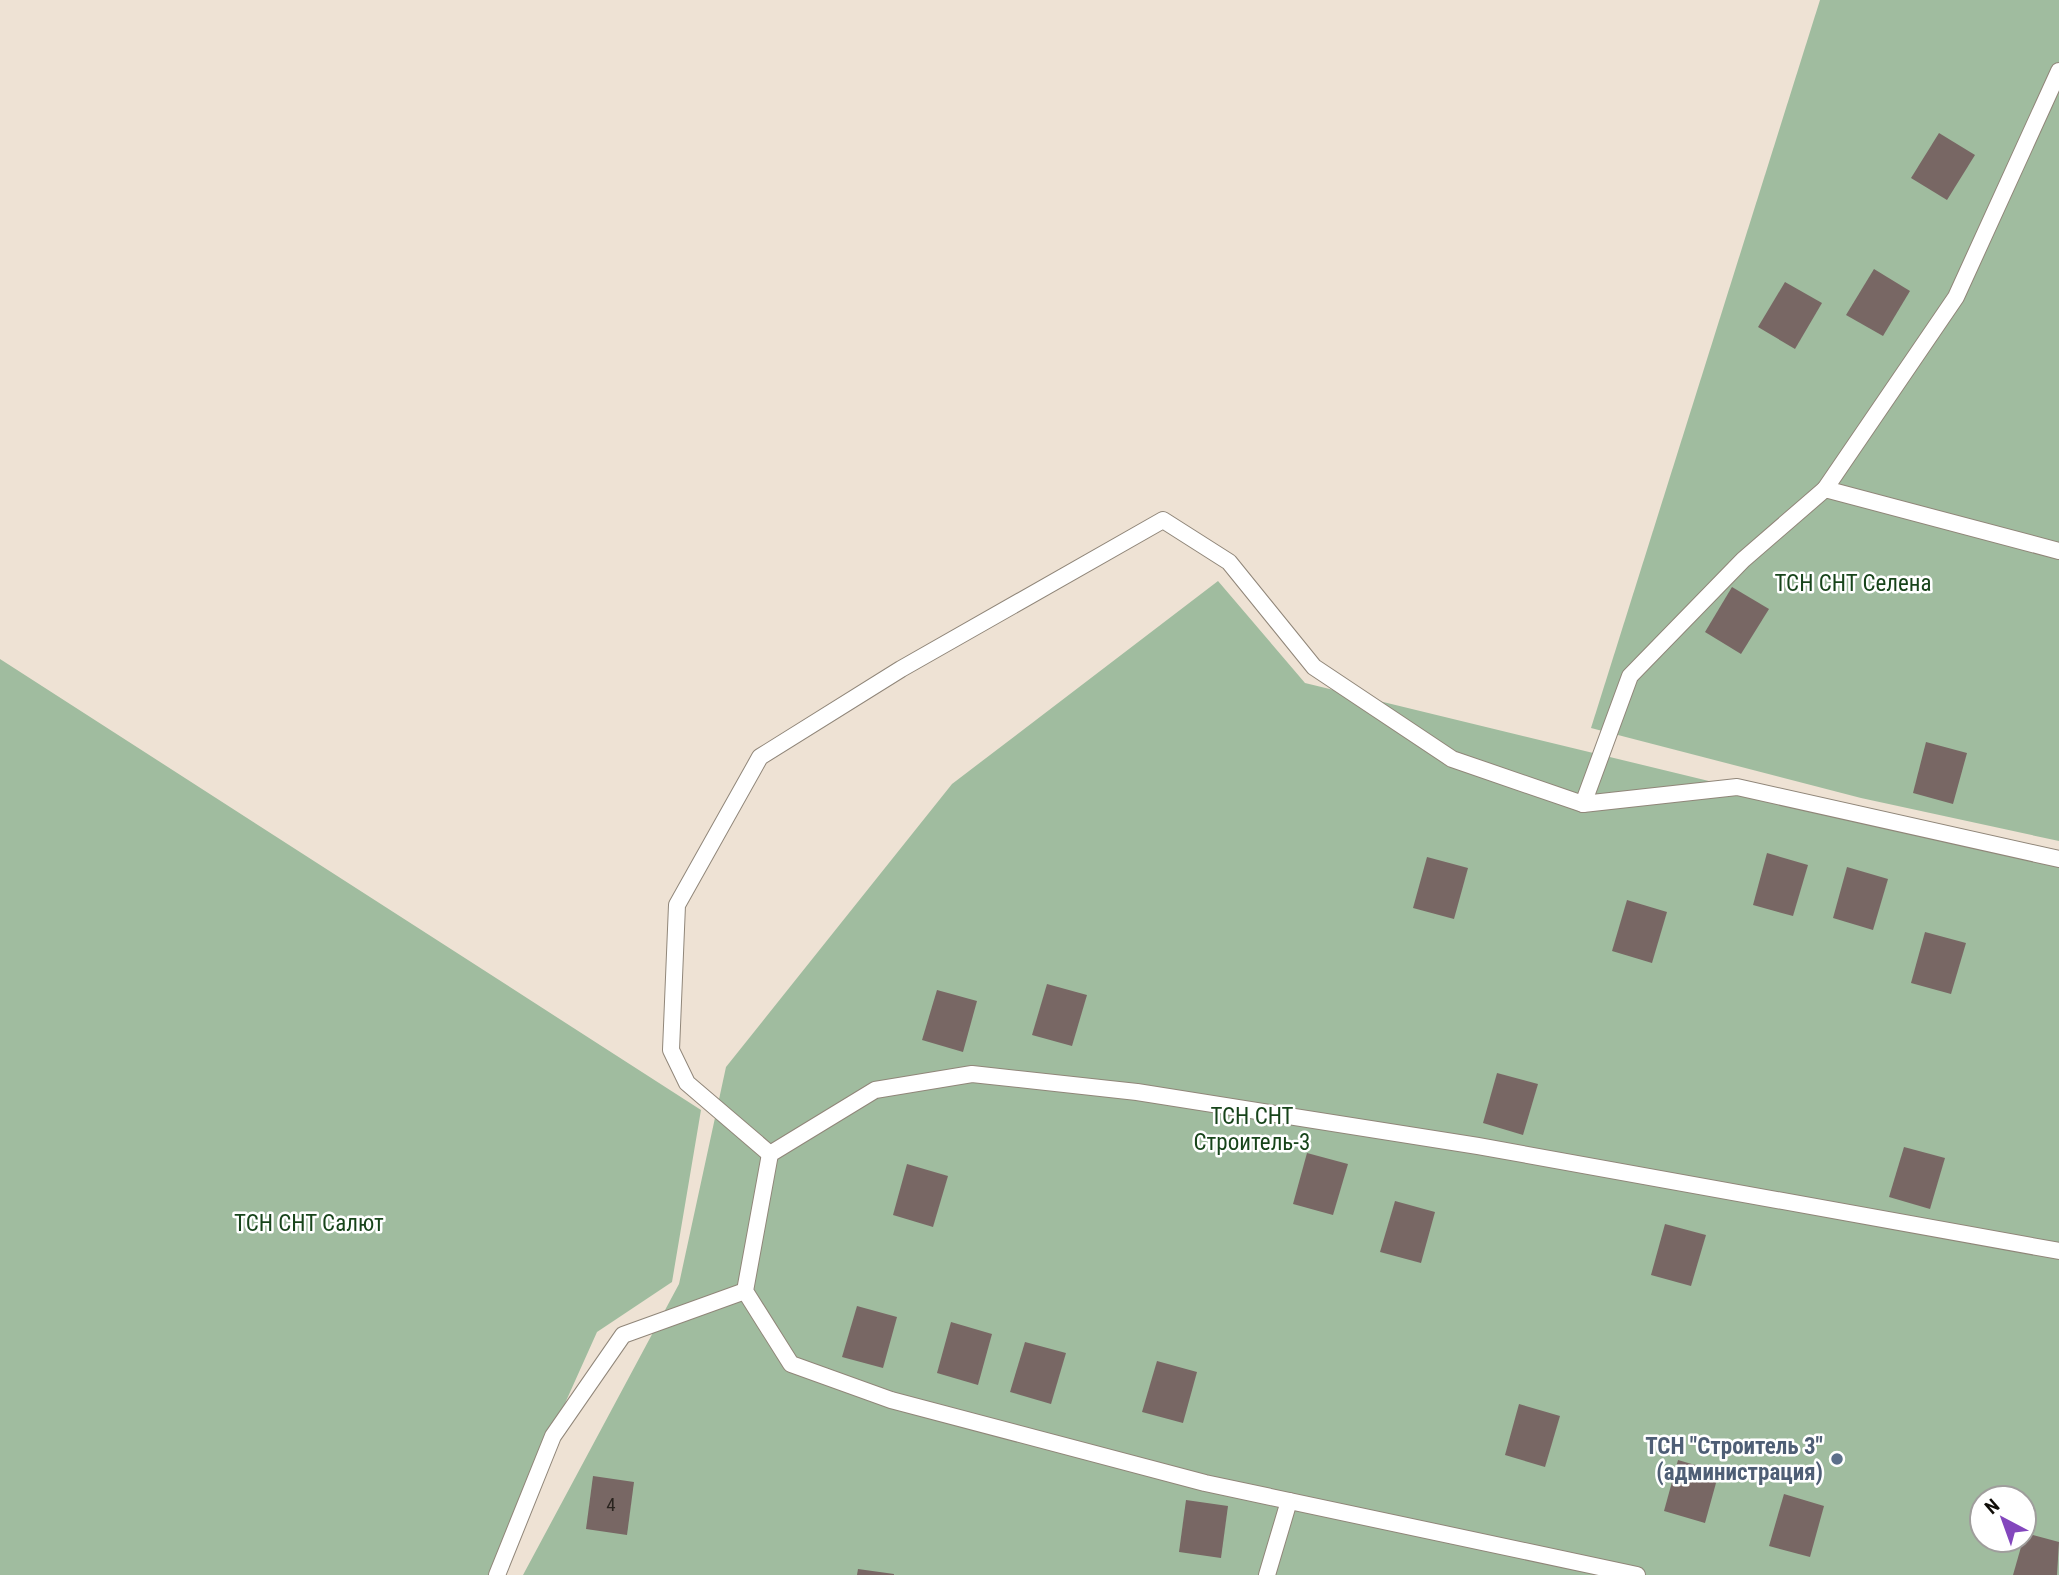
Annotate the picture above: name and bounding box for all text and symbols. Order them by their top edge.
park label: ТСН СНТ Селена [1774,570,1932,597]
park label: ТСН СНТ Строитель-3 [1194,1103,1310,1156]
park label: ТСН СНТ Салют [234,1210,384,1237]
place label: ТСН "Строитель 3" (администрация) [1645,1433,1823,1486]
marker: ТСН "Строитель 3" (администрация) [1829,1451,1845,1467]
north arrow [1968,1484,2038,1554]
house number: 4 [606,1493,616,1516]
text: N [1980,1494,2004,1519]

